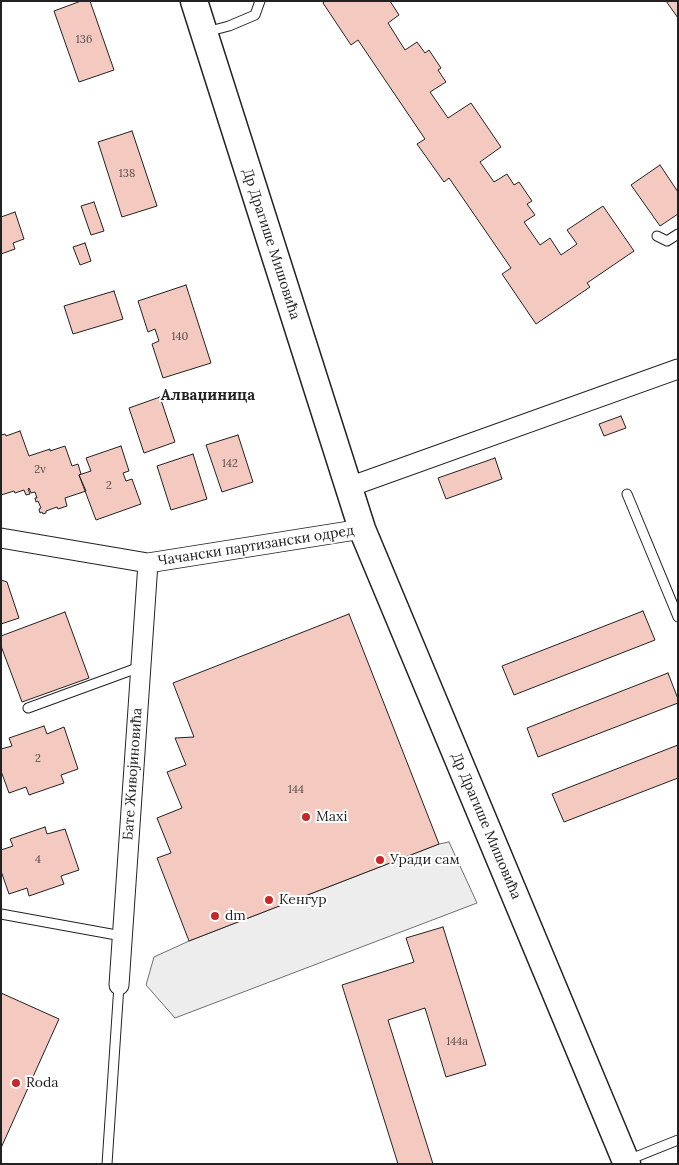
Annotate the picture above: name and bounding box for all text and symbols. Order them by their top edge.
house number: 136 [76,33,92,47]
street label: Др Драгише Мишовића [239,166,303,322]
house number: 138 [119,167,135,181]
house number: 140 [172,330,188,344]
district label: Алваџиница [161,387,255,405]
house number: 142 [222,457,238,471]
house number: 2v [34,463,46,477]
house number: 2 [106,479,112,493]
street label: Чачански партизански одред [157,522,355,570]
street label: Бате Живојиновића [120,707,146,841]
street label: Др Драгише Мишовића [447,750,525,902]
house number: 2 [35,752,41,766]
house number: 144 [288,783,304,797]
place label: Maxi [316,809,347,825]
marker: Maxi [300,811,312,823]
place label: Уради сам [390,852,460,868]
house number: 4 [35,853,41,867]
marker: Уради сам [374,854,386,866]
place label: Кенгур [279,892,327,908]
marker: Кенгур [263,894,275,906]
place label: dm [225,908,246,924]
marker: dm [209,910,221,922]
house number: 144a [446,1035,468,1049]
place label: Roda [26,1075,58,1091]
marker: Roda [10,1077,22,1089]

